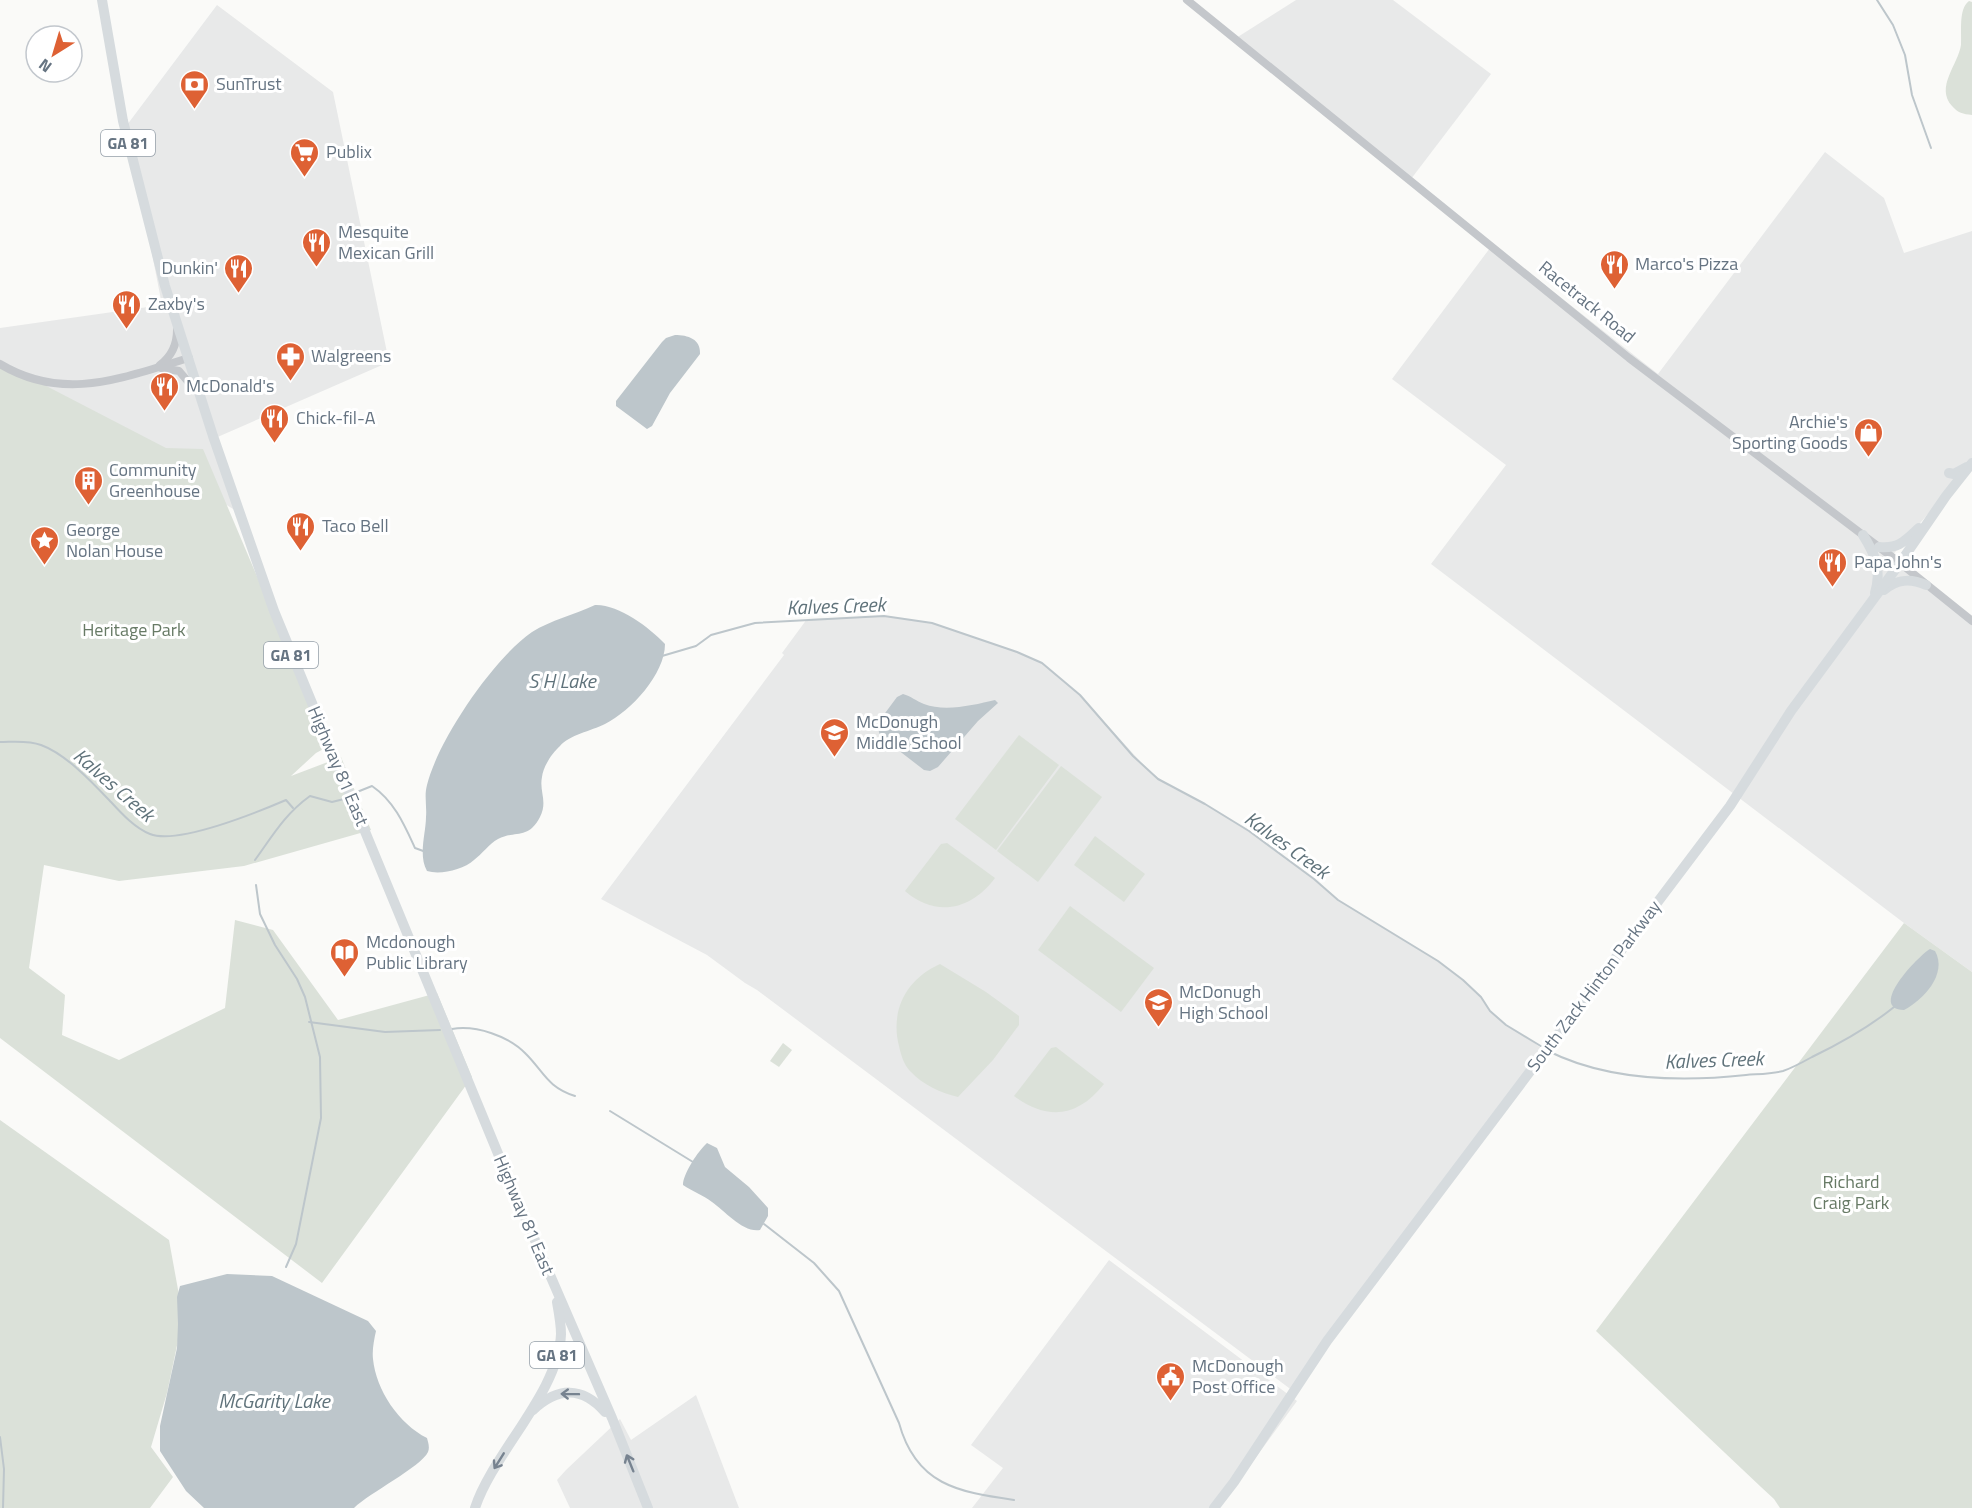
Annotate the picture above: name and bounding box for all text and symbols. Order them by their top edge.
north arrow [24,24,84,84]
text: N [33,53,57,79]
bank icon: SunTrust [179,68,211,110]
place label: SunTrust [216,70,282,97]
road number: GA 81 [101,130,155,156]
supermarket icon: Publix [289,136,321,178]
place label: Publix [326,138,372,165]
place label: Mesquite Mexican Grill [338,218,434,266]
restaurant icon: Mesquite Mexican Grill [301,226,333,268]
restaurant icon: Marco's Pizza [1598,248,1630,290]
place label: Marco's Pizza [1635,250,1738,277]
restaurant icon: Dunkin' [223,252,255,294]
place label: Dunkin' [161,254,218,281]
street label: Racetrack Road [1533,254,1642,349]
restaurant icon: Zaxby's [111,288,143,330]
place label: Zaxby's [148,290,205,317]
pharmacy icon: Walgreens [274,340,306,382]
place label: Walgreens [311,342,391,369]
restaurant icon: McDonald's [149,370,181,412]
place label: McDonald's [186,372,274,399]
restaurant icon: Chick-fil-A [259,402,291,444]
place label: Chick-fil-A [296,404,376,431]
place label: Archie's Sporting Goods [1732,408,1848,456]
shop icon: Archie's Sporting Goods [1853,416,1885,458]
place label: Community Greenhouse [109,456,200,504]
building icon: Community Greenhouse [72,464,104,506]
restaurant icon: Taco Bell [285,510,317,552]
place label: Taco Bell [322,512,389,539]
place label: George Nolan House [66,516,163,564]
place icon: George Nolan House [29,524,61,566]
restaurant icon: Papa John's [1817,546,1849,588]
place label: Papa John's [1854,548,1942,575]
water label: Kalves Creek [786,588,888,623]
park label: Heritage Park [82,616,186,643]
road number: GA 81 [264,642,318,668]
water label: S H Lake [528,665,598,696]
street label: Highway 81 East [301,702,376,831]
place label: McDonugh Middle School [856,708,962,756]
school or university icon: McDonugh Middle School [819,716,851,758]
water label: Kalves Creek [67,740,163,830]
water label: Kalves Creek [1238,803,1338,887]
street label: South Zack Hinton Parkway [1520,894,1667,1077]
place label: Mcdonough Public Library [366,928,468,976]
library icon: Mcdonough Public Library [329,936,361,978]
place label: McDonugh High School [1179,978,1268,1026]
school or university icon: McDonugh High School [1142,986,1174,1028]
water label: Kalves Creek [1664,1042,1766,1077]
street label: Highway 81 East [487,1151,562,1280]
park label: Richard Craig Park [1813,1168,1890,1216]
road number: GA 81 [530,1342,584,1368]
place label: McDonough Post Office [1192,1352,1284,1400]
public building icon: McDonough Post Office [1155,1360,1187,1402]
water label: McGarity Lake [218,1385,332,1416]
one-way arrow [561,1388,581,1400]
one-way arrow [492,1452,504,1469]
one-way arrow [624,1455,635,1473]

